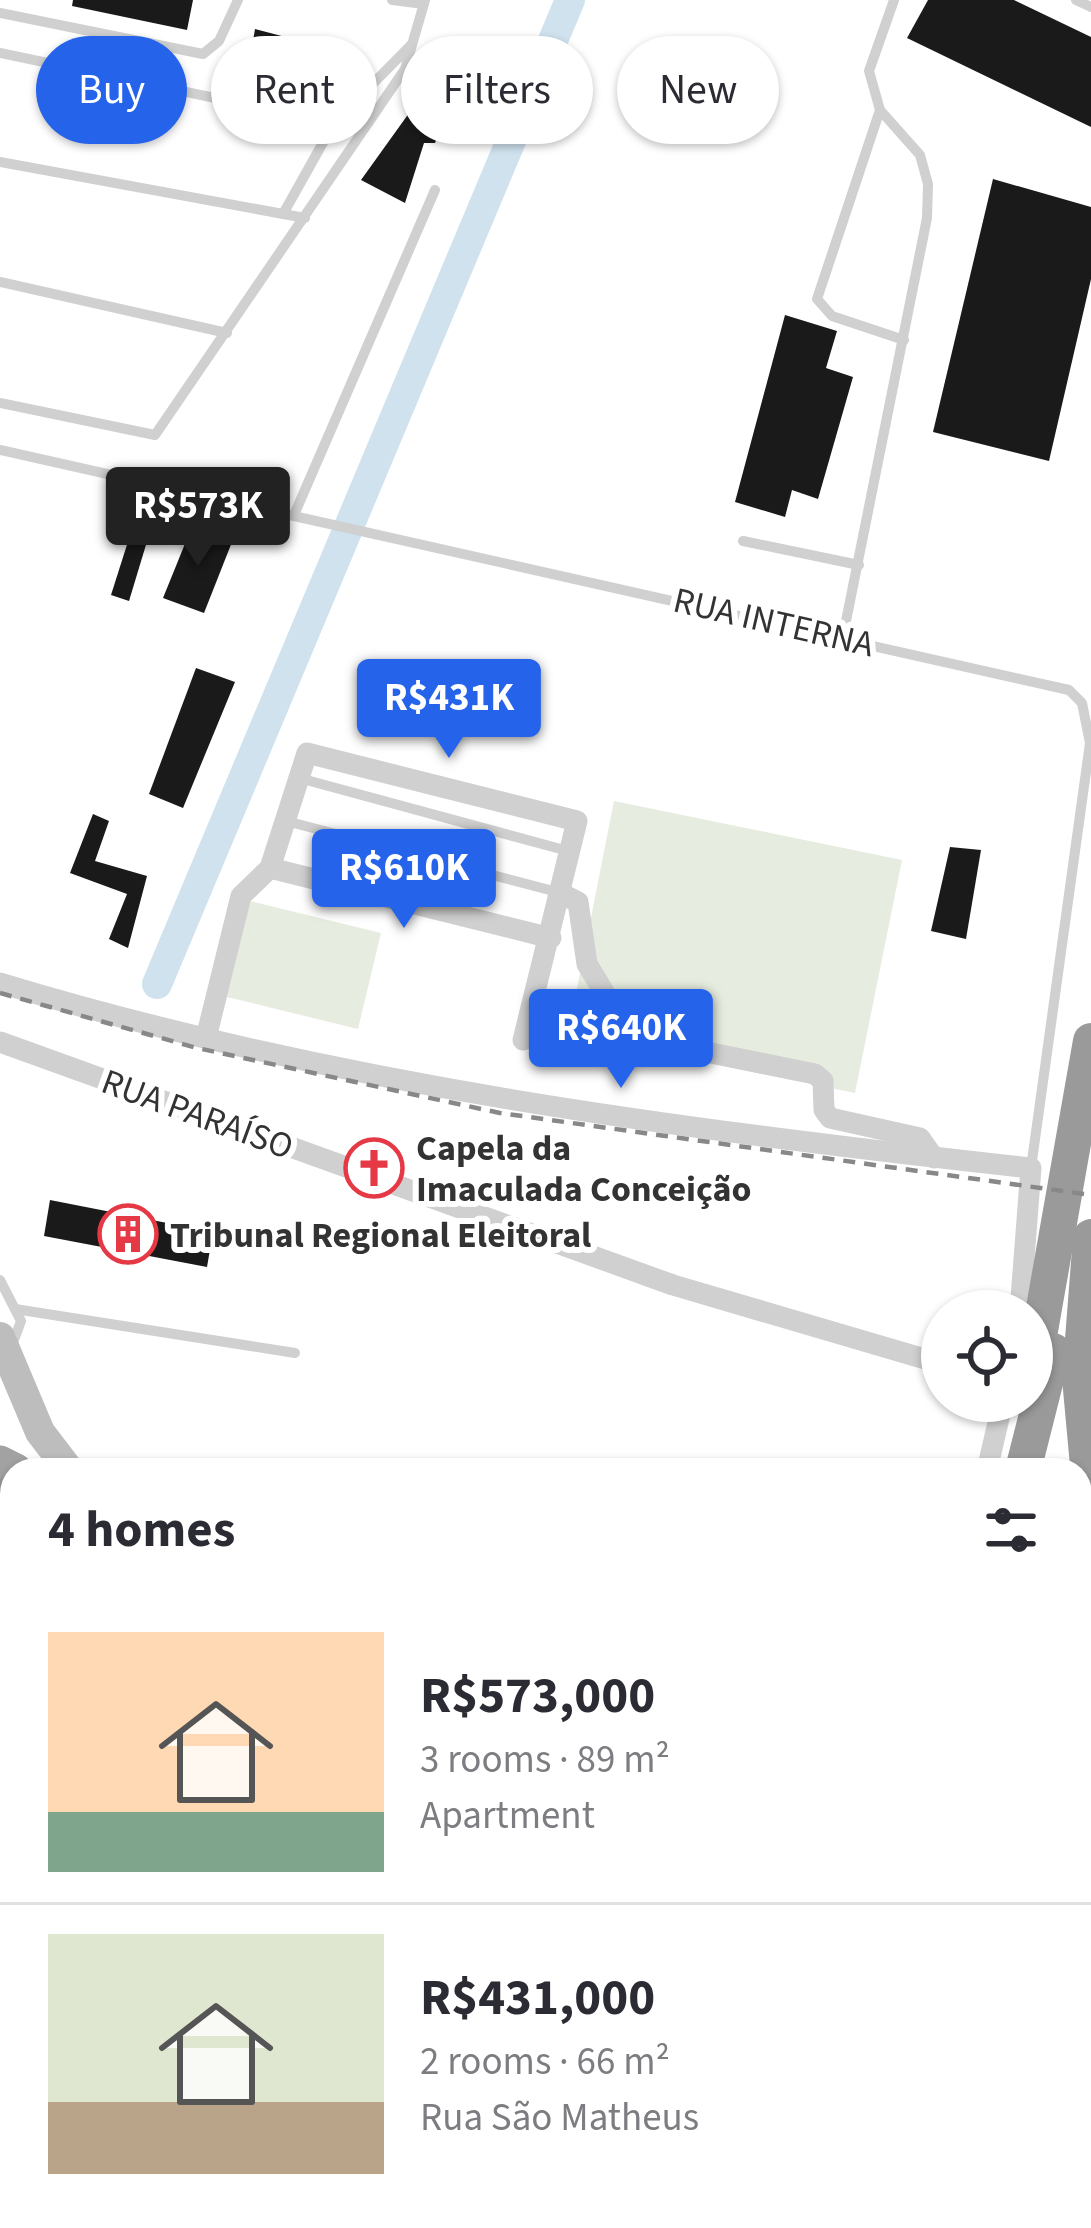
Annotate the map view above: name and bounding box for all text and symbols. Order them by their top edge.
chip: Buy [36,36,187,144]
chip: Rent [211,36,377,144]
chip: Filters [401,36,593,144]
chip: New [617,36,779,144]
pin: R$573K [100,467,296,569]
text: R$573K [133,478,263,534]
street label: RUA INTERNA [668,575,879,670]
pin: R$431K [351,659,547,761]
text: R$431K [384,670,514,726]
pin: R$610K [306,829,502,931]
text: R$610K [339,840,469,896]
pin: R$640K [523,989,719,1091]
text: R$640K [556,1000,686,1056]
street label: RUA PARAÍSO [95,1056,300,1173]
place label: Capela da Imaculada Conceição [416,1123,751,1215]
church icon: Capela da Imaculada Conceição [343,1137,405,1199]
building icon: Tribunal Regional Eleitoral [97,1203,159,1265]
place label: Tribunal Regional Eleitoral [170,1210,591,1261]
map controls [921,1290,1053,1422]
button: locate [921,1290,1053,1422]
text: 4 homes [48,1494,235,1566]
icon: filters [978,1497,1044,1563]
text: R$573,000 [420,1660,655,1732]
icon: home [144,1680,288,1824]
text: 3 rooms · 89 m² [420,1732,670,1788]
text: Apartment [420,1788,595,1844]
text: R$431,000 [420,1962,655,2034]
icon: home [144,1982,288,2126]
text: 2 rooms · 66 m² [420,2034,670,2090]
text: Rua São Matheus [420,2090,699,2146]

